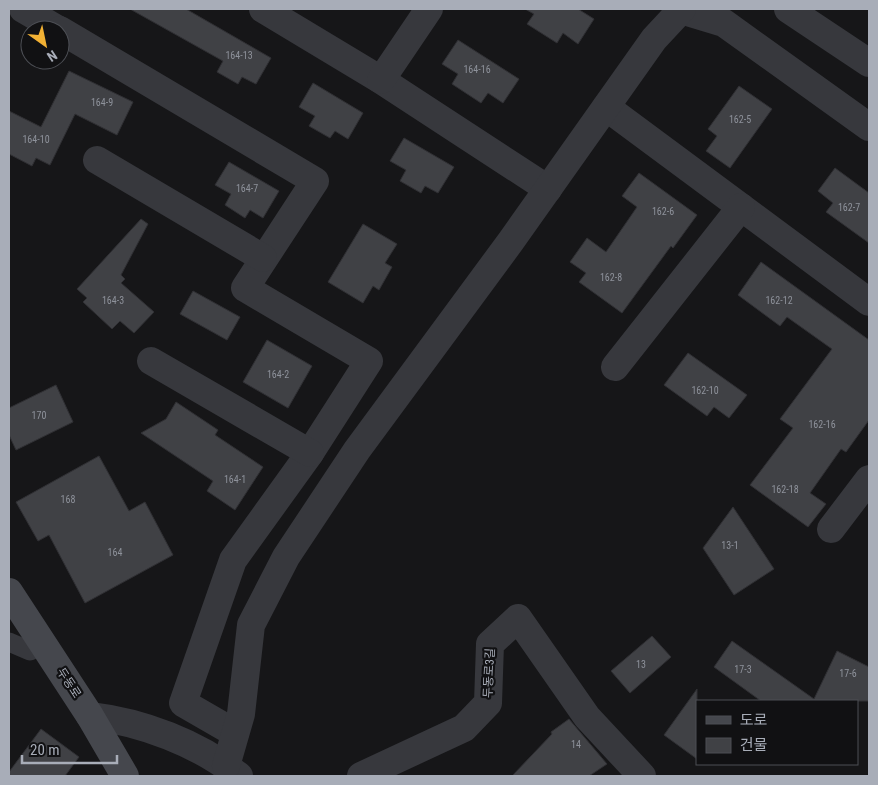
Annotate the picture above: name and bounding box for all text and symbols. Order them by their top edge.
north arrow [20,20,70,70]
text: N [44,47,60,65]
house number: 164-13 [225,50,253,61]
house number: 164-16 [463,64,491,75]
house number: 164-9 [91,97,113,108]
house number: 162-5 [729,114,751,125]
house number: 164-10 [22,134,50,145]
house number: 164-7 [236,183,258,194]
house number: 162-7 [838,202,860,213]
house number: 162-6 [652,206,674,217]
house number: 162-8 [600,272,622,283]
house number: 164-3 [102,295,124,306]
house number: 162-12 [765,295,793,306]
house number: 164-2 [267,369,289,380]
house number: 162-10 [691,385,719,396]
house number: 170 [32,410,46,421]
house number: 162-16 [808,419,836,430]
house number: 164-1 [224,474,246,485]
house number: 162-18 [771,484,799,495]
house number: 168 [61,494,75,505]
house number: 13-1 [721,540,739,551]
house number: 164 [108,547,122,558]
street label: 두동로3길 [481,648,497,698]
house number: 13 [636,659,646,670]
house number: 17-3 [734,664,752,675]
street label: 두동로 [54,665,84,701]
house number: 17-6 [839,668,857,679]
legend [696,700,858,765]
text: 도로 [740,711,768,729]
scale bar [22,732,118,764]
text: 건물 [740,736,768,754]
house number: 14 [571,739,581,750]
text: 20 m [30,741,60,759]

